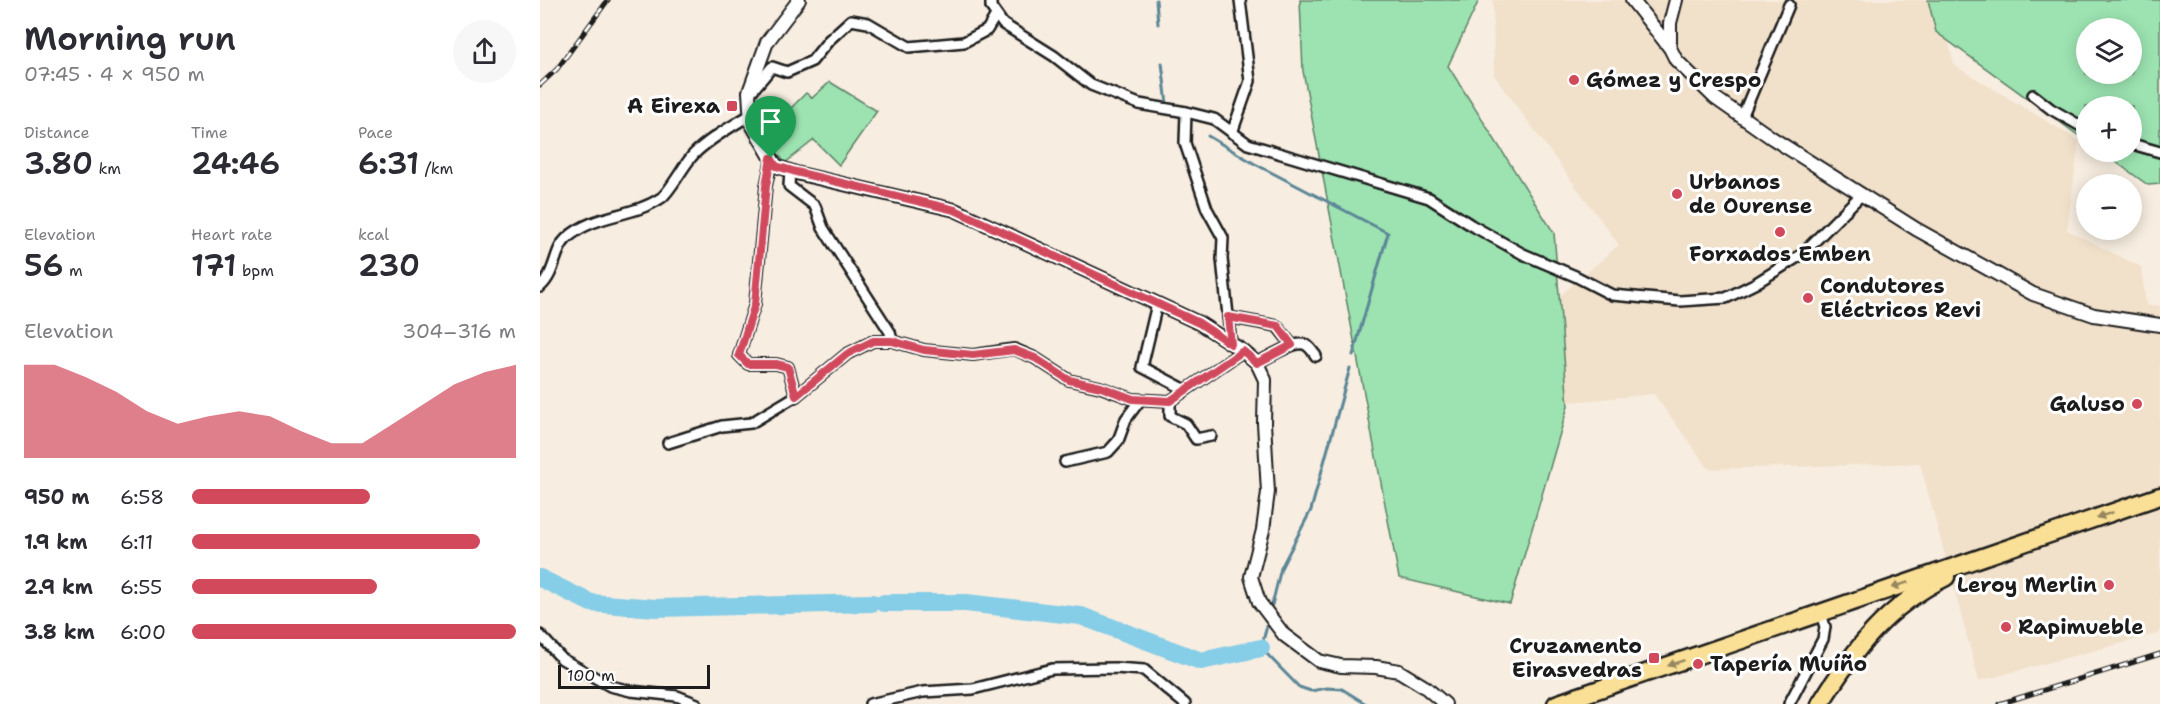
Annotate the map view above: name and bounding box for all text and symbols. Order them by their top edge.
text: Morning run [24,16,236,61]
map controls [2076,18,2142,240]
button: layers [2076,18,2142,84]
button: share [453,20,516,83]
text: 07:45 · 4 × 950 m [24,61,205,87]
place label: Gómez y Crespo [1586,66,1761,94]
marker: Gómez y Crespo [1567,73,1581,87]
place label: A Eirexa [627,92,721,120]
pin [745,96,796,158]
button: + [2076,96,2142,162]
marker: A Eirexa [725,99,739,113]
icon: arrive [754,105,787,138]
text: Distance [24,122,90,143]
text: Time [191,122,228,143]
text: Pace [358,122,393,143]
text: 3.80 [24,143,93,184]
text: 24:46 [191,143,280,184]
text: 6:31 [358,143,419,184]
text: km [93,158,121,179]
text: /km [419,158,453,179]
place label: Urbanos de Ourense [1689,168,1812,220]
button: − [2076,174,2142,240]
marker: Urbanos de Ourense [1670,187,1684,201]
text: Elevation [24,224,96,245]
text: Heart rate [191,224,273,245]
text: kcal [358,224,389,245]
marker: Forxados Emben [1773,225,1787,239]
place label: Forxados Emben [1689,240,1871,268]
text: 56 [24,245,64,286]
text: 171 [191,245,236,286]
text: 230 [358,245,420,286]
text: m [64,260,83,281]
text: bpm [236,260,274,281]
place label: Condutores Eléctricos Revi [1820,272,1981,324]
marker: Condutores Eléctricos Revi [1801,291,1815,305]
text: Elevation [24,318,114,344]
text: 304–316 m [402,318,516,344]
place label: Galuso [2049,390,2125,418]
marker: Galuso [2130,397,2144,411]
text: 950 m [24,484,90,510]
text: 6:58 [120,484,164,510]
one-way arrow [2096,510,2114,520]
text: 1.9 km [24,529,87,555]
text: 6:11 [120,529,153,555]
place label: Leroy Merlin [1957,571,2097,599]
text: 2.9 km [24,574,93,600]
text: 6:55 [120,574,162,600]
marker: Leroy Merlin [2102,578,2116,592]
one-way arrow [1891,580,1909,590]
place label: Rapimueble [2018,613,2144,641]
text: 3.8 km [24,619,95,645]
text: 6:00 [120,619,166,645]
marker: Rapimueble [1999,620,2013,634]
place label: Cruzamento Eirasvedras [1509,632,1642,684]
place label: Tapería Muíño [1710,650,1867,678]
marker: Cruzamento Eirasvedras [1647,651,1661,665]
marker: Tapería Muíño [1691,657,1705,671]
one-way arrow [1667,658,1685,668]
scale bar [558,662,710,690]
text: 100 m [567,665,615,686]

